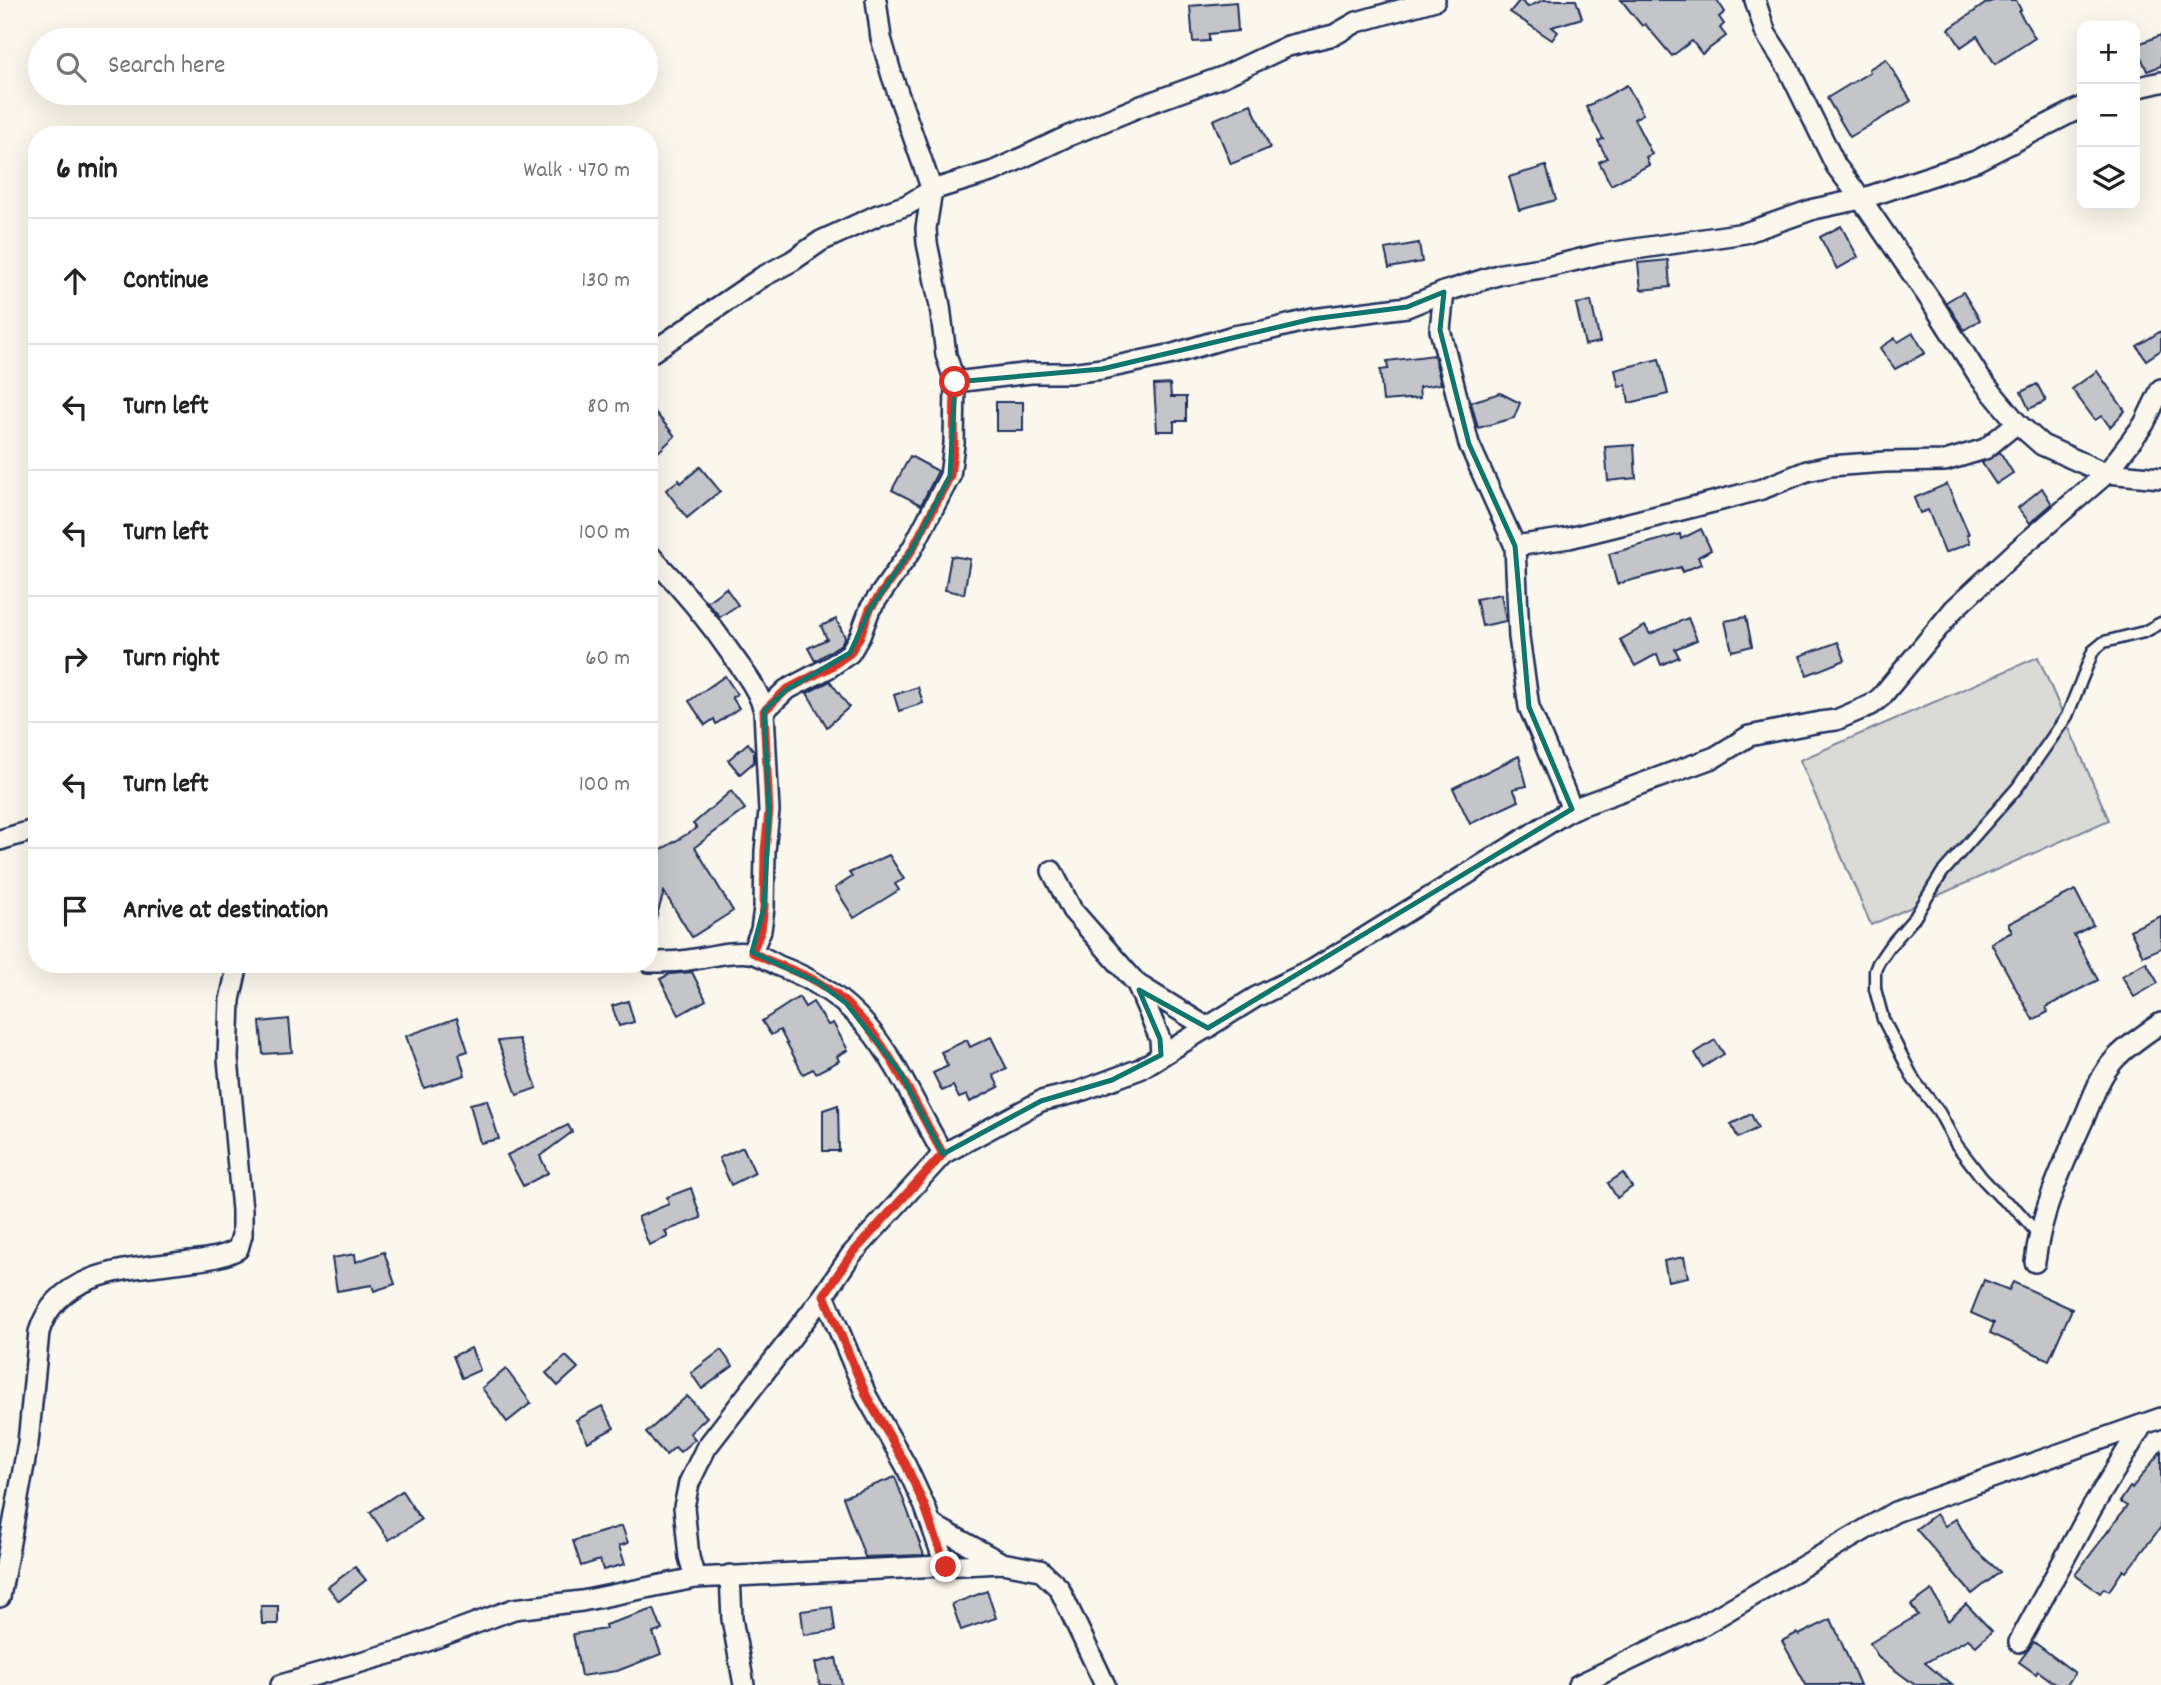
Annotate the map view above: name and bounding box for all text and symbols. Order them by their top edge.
map controls [2077,21,2140,210]
button: + [2077,21,2140,84]
search box [28,28,658,105]
icon: search [52,48,90,86]
text: Search here [108,48,226,85]
button: − [2077,84,2140,147]
button: layers [2077,147,2140,210]
text: 6 min [56,150,118,193]
text: Walk · 470 m [523,155,630,188]
icon: ahead [56,262,94,300]
text: Continue [123,263,208,300]
text: 130 m [581,265,630,298]
route start [939,366,970,397]
icon: left [56,388,94,426]
text: Turn left [123,389,209,426]
text: 80 m [587,391,630,424]
icon: left [56,514,94,552]
text: Turn left [123,515,209,552]
text: 100 m [579,517,630,550]
icon: right [56,640,94,678]
text: Turn right [123,641,220,678]
text: 60 m [585,643,630,676]
icon: left [56,766,94,804]
text: Turn left [123,767,209,804]
text: 100 m [579,769,630,802]
icon: arrive [56,892,94,930]
text: Arrive at destination [123,893,328,930]
route end [930,1551,961,1582]

